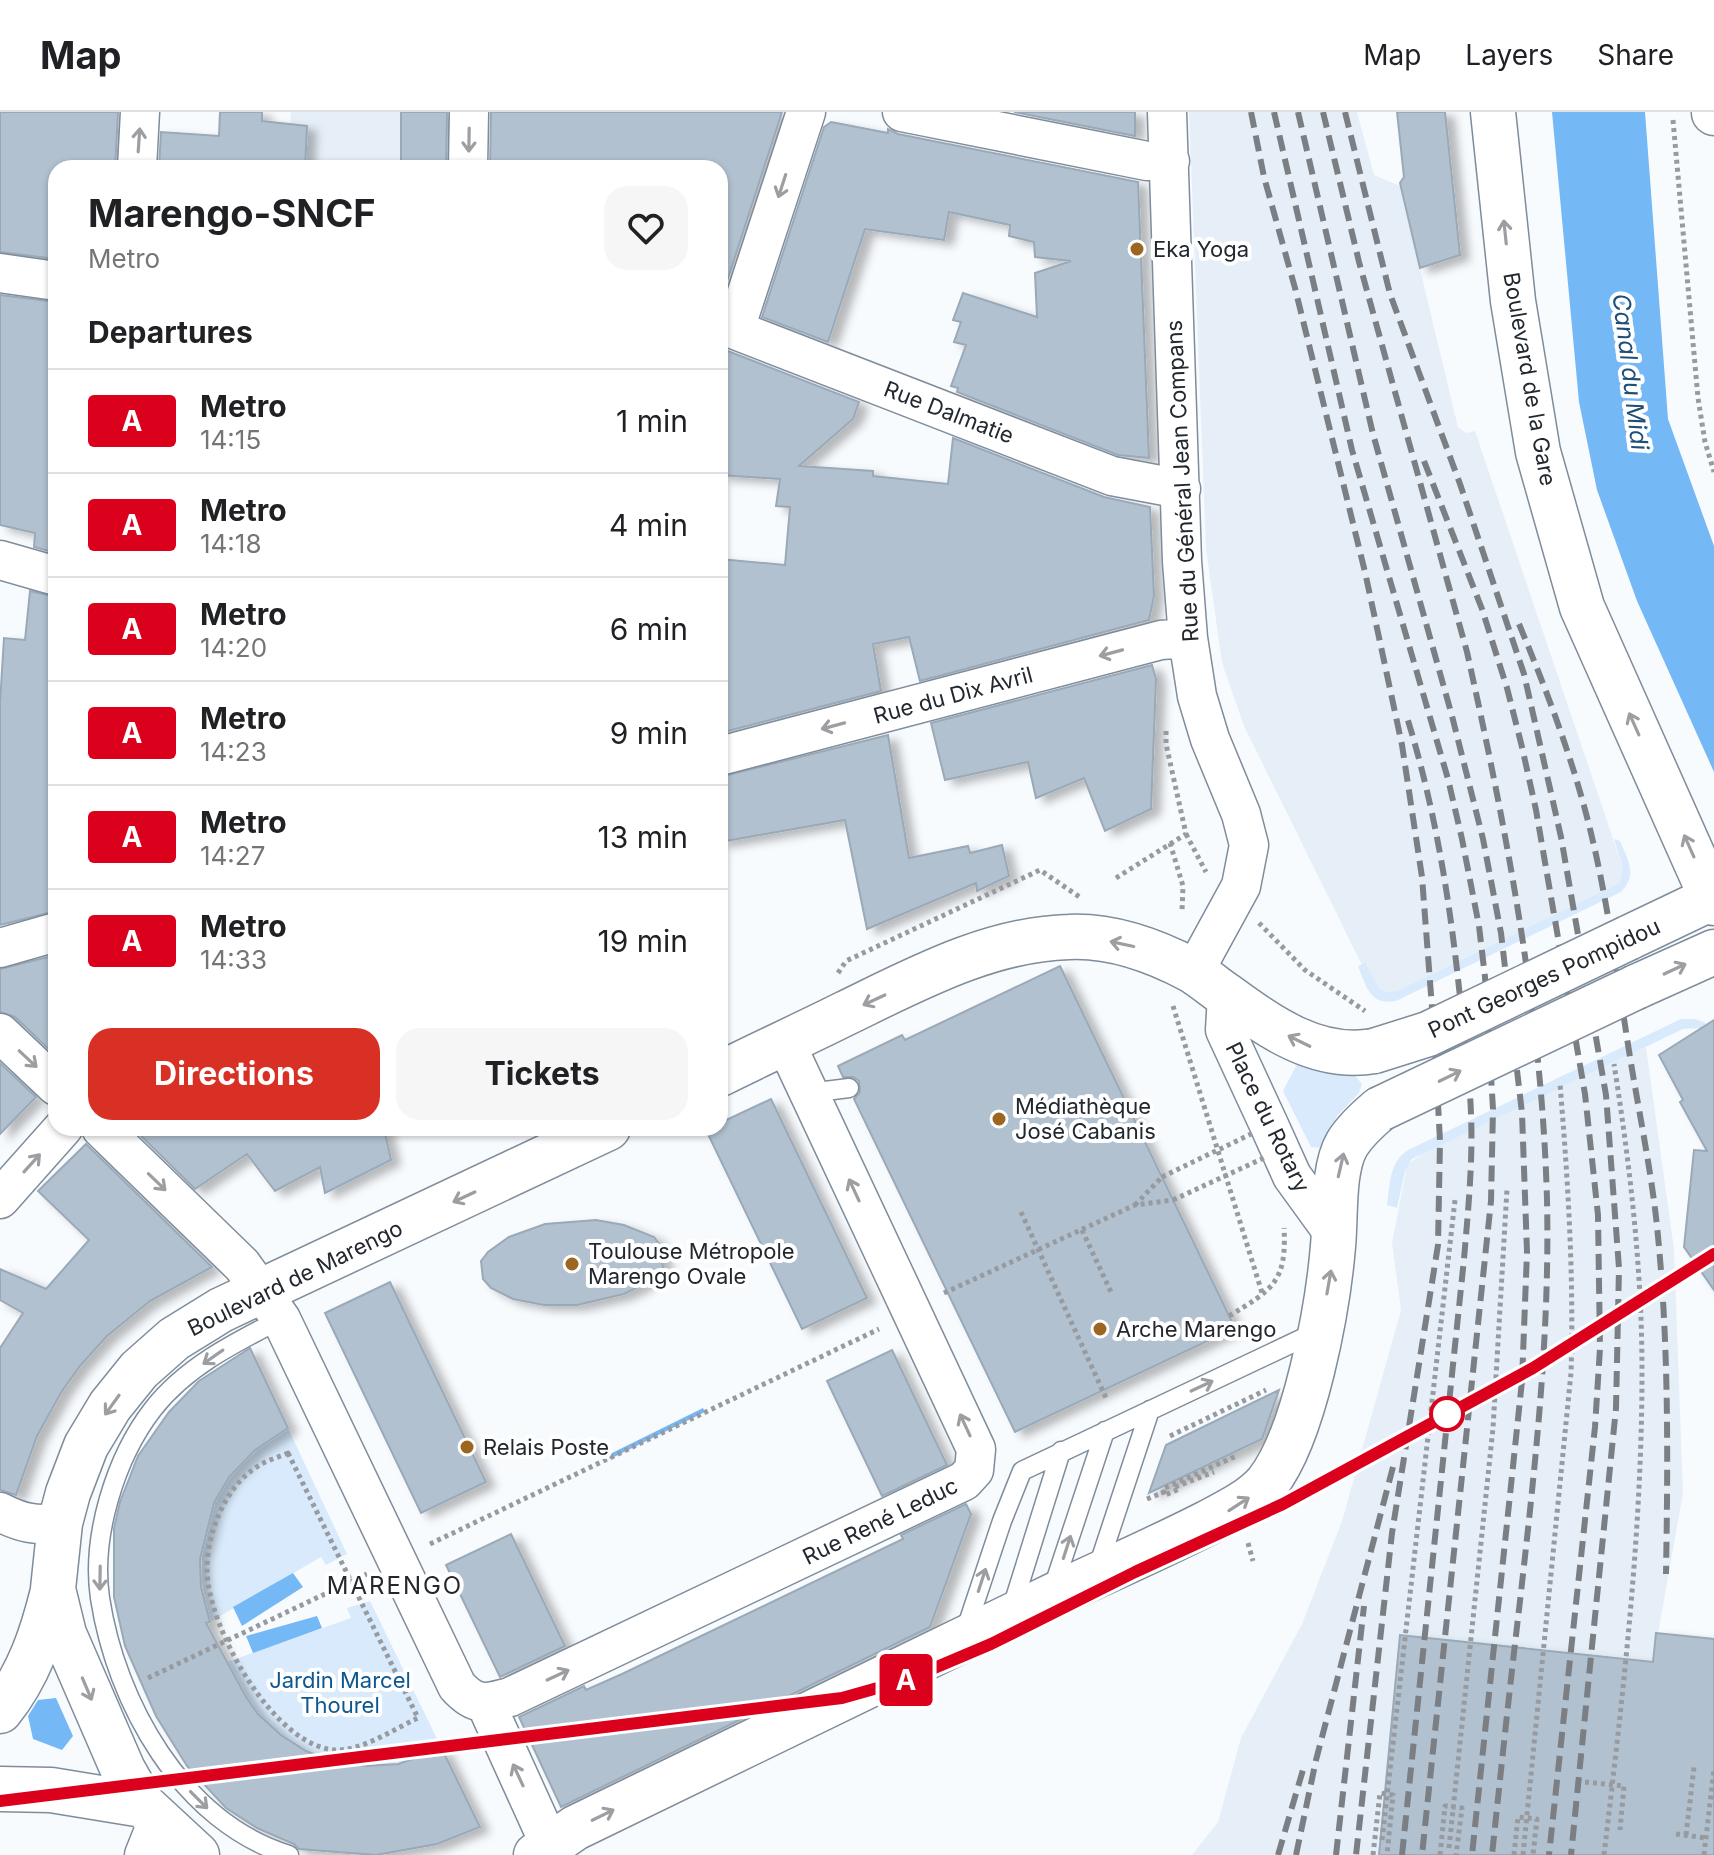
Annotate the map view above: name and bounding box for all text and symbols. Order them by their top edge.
text: Map [40,32,121,78]
text: Map [1363,38,1421,72]
text: Layers [1465,38,1553,72]
text: Share [1597,38,1674,72]
one-way arrow [461,126,477,153]
one-way arrow [131,127,146,154]
one-way arrow [773,173,788,198]
button: heart [604,186,688,270]
text: Marengo-SNCF [88,190,376,236]
one-way arrow [1498,219,1513,246]
place label: Eka Yoga [1153,236,1249,262]
marker: Eka Yoga [1128,240,1146,258]
text: Metro [88,243,160,274]
street label: Boulevard de la Gare [1498,270,1562,488]
water label: Canal du Midi [1607,292,1655,453]
text: Departures [88,314,253,350]
street label: Rue du Général Jean Compans [1161,319,1203,643]
street label: Rue Dalmatie [881,375,1017,449]
text: Metro [200,388,287,424]
text: 1 min [616,403,688,439]
text: A [122,404,142,438]
text: 14:15 [200,424,261,455]
text: Metro [200,492,287,528]
text: 4 min [609,507,688,543]
text: A [122,508,142,542]
text: 14:18 [200,528,262,559]
text: Metro [200,596,287,632]
text: 6 min [610,611,688,647]
text: A [122,612,142,646]
text: 14:20 [200,632,267,663]
one-way arrow [1099,647,1125,662]
street label: Rue du Dix Avril [871,661,1035,729]
text: Metro [200,700,287,736]
one-way arrow [1626,712,1641,737]
text: 9 min [610,715,688,751]
text: A [122,716,142,750]
one-way arrow [820,720,846,735]
text: 14:23 [200,736,267,767]
text: Metro [200,804,287,840]
text: 13 min [598,819,688,855]
text: A [122,820,142,854]
one-way arrow [1681,835,1696,859]
text: 14:27 [200,840,265,871]
text: Metro [200,908,287,944]
street label: Pont Georges Pompidou [1424,913,1664,1043]
text: 19 min [597,923,688,959]
text: A [122,924,142,958]
one-way arrow [1109,936,1135,951]
text: 14:33 [200,944,267,975]
one-way arrow [1663,961,1687,976]
one-way arrow [863,993,887,1008]
button: Directions [88,1028,380,1120]
button: Tickets [396,1028,688,1120]
one-way arrow [1288,1032,1311,1047]
street label: Place du Rotary [1220,1038,1316,1196]
one-way arrow [18,1050,38,1069]
one-way arrow [1438,1068,1462,1083]
place label: Médiathèque José Cabanis [1015,1093,1156,1144]
marker: Médiathèque José Cabanis [990,1110,1008,1128]
one-way arrow [1334,1153,1349,1178]
one-way arrow [22,1154,40,1174]
one-way arrow [147,1173,167,1192]
one-way arrow [846,1178,861,1203]
one-way arrow [452,1190,476,1205]
street label: Boulevard de Marengo [183,1215,407,1341]
place label: Toulouse Métropole Marengo Ovale [588,1238,795,1289]
marker: Toulouse Métropole Marengo Ovale [563,1255,581,1273]
one-way arrow [1322,1270,1337,1295]
place label: Arche Marengo [1116,1316,1276,1342]
marker: Arche Marengo [1091,1320,1109,1338]
one-way arrow [202,1349,224,1365]
one-way arrow [1190,1378,1214,1393]
one-way arrow [104,1393,120,1415]
unlabelled marker [1430,1397,1464,1431]
one-way arrow [957,1414,972,1438]
place label: Relais Poste [483,1434,609,1460]
marker: Relais Poste [458,1438,476,1456]
street label: Rue René Leduc [798,1472,962,1570]
one-way arrow [1227,1496,1250,1512]
one-way arrow [1060,1535,1075,1561]
one-way arrow [92,1564,108,1591]
one-way arrow [976,1568,991,1593]
district label: MARENGO [327,1571,463,1600]
line badge: A [880,1654,932,1706]
text: A [896,1663,916,1697]
park label: Jardin Marcel Thourel [269,1667,411,1718]
one-way arrow [545,1667,569,1682]
one-way arrow [81,1676,96,1701]
one-way arrow [510,1763,525,1787]
one-way arrow [189,1790,208,1809]
one-way arrow [590,1807,614,1822]

